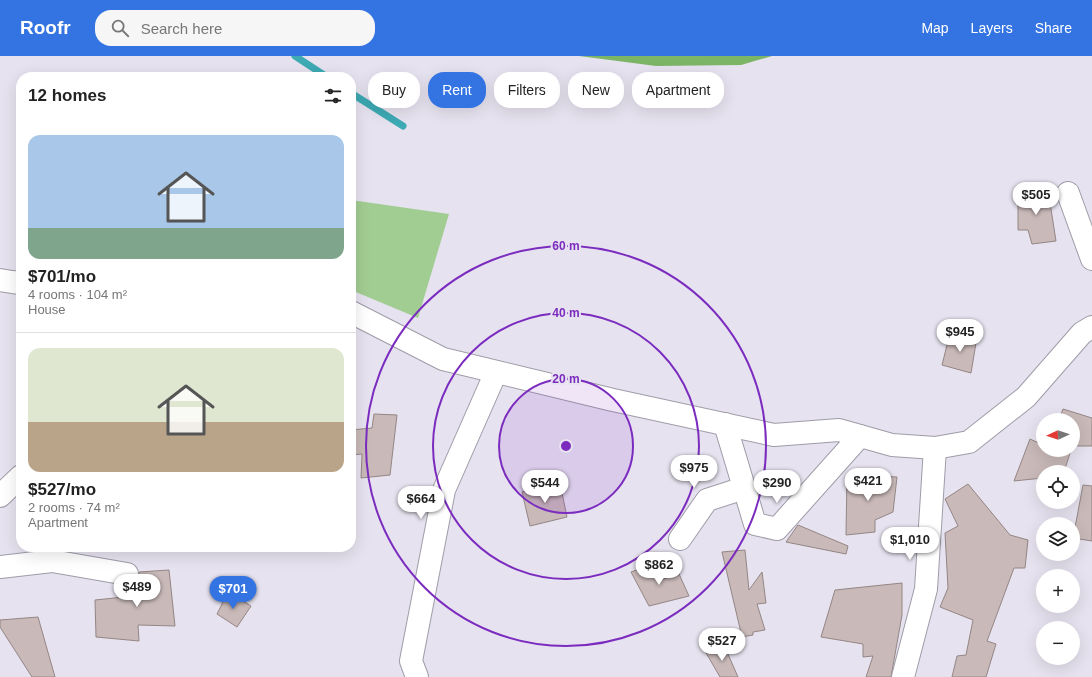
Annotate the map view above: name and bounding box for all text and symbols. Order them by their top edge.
search box [95,10,375,46]
text: Roofr [20,17,71,38]
icon: search [109,17,131,39]
text: Search here [141,20,222,37]
text: Map [921,20,949,36]
text: Layers [971,20,1013,36]
text: Share [1035,20,1072,36]
chip: Buy [368,72,420,108]
chip: Rent [428,72,486,108]
chip: Filters [494,72,560,108]
chip: New [568,72,624,108]
chip: Apartment [632,72,724,108]
icon: filters [322,85,344,107]
text: 12 homes [28,86,106,105]
icon: home [150,161,222,233]
pin: $505 [1012,182,1060,216]
text: $505 [1022,187,1050,202]
text: 60 m [552,239,580,253]
text: $701/mo [28,267,96,286]
text: 4 rooms · 104 m² [28,287,127,302]
text: House [28,302,66,317]
text: 40 m [552,306,580,320]
pin: $945 [936,319,984,353]
text: $945 [946,324,974,339]
text: 20 m [552,372,580,386]
icon: home [150,374,222,446]
north arrow [1036,413,1080,457]
map controls [1036,413,1080,665]
centre of rings [559,439,573,453]
pin: $975 [670,455,718,489]
text: $975 [680,460,708,475]
button: locate [1036,465,1080,509]
pin: $421 [844,468,892,502]
pin: $544 [521,470,569,504]
pin: $290 [753,470,801,504]
text: $421 [854,473,882,488]
text: $544 [531,475,559,490]
text: $290 [763,475,791,490]
text: $527/mo [28,480,96,499]
pin: $664 [397,486,445,520]
text: $664 [407,491,435,506]
text: 2 rooms · 74 m² [28,500,120,515]
text: Apartment [28,515,88,530]
button: layers [1036,517,1080,561]
pin: $1,010 [877,527,943,561]
text: $1,010 [890,532,930,547]
pin: $862 [635,552,683,586]
text: $862 [645,557,673,572]
button: + [1036,569,1080,613]
pin: $489 [113,574,161,608]
pin: $701 [209,576,257,610]
text: $489 [123,579,151,594]
text: $701 [219,581,247,596]
button: − [1036,621,1080,665]
pin: $527 [698,628,746,662]
text: $527 [708,633,736,648]

